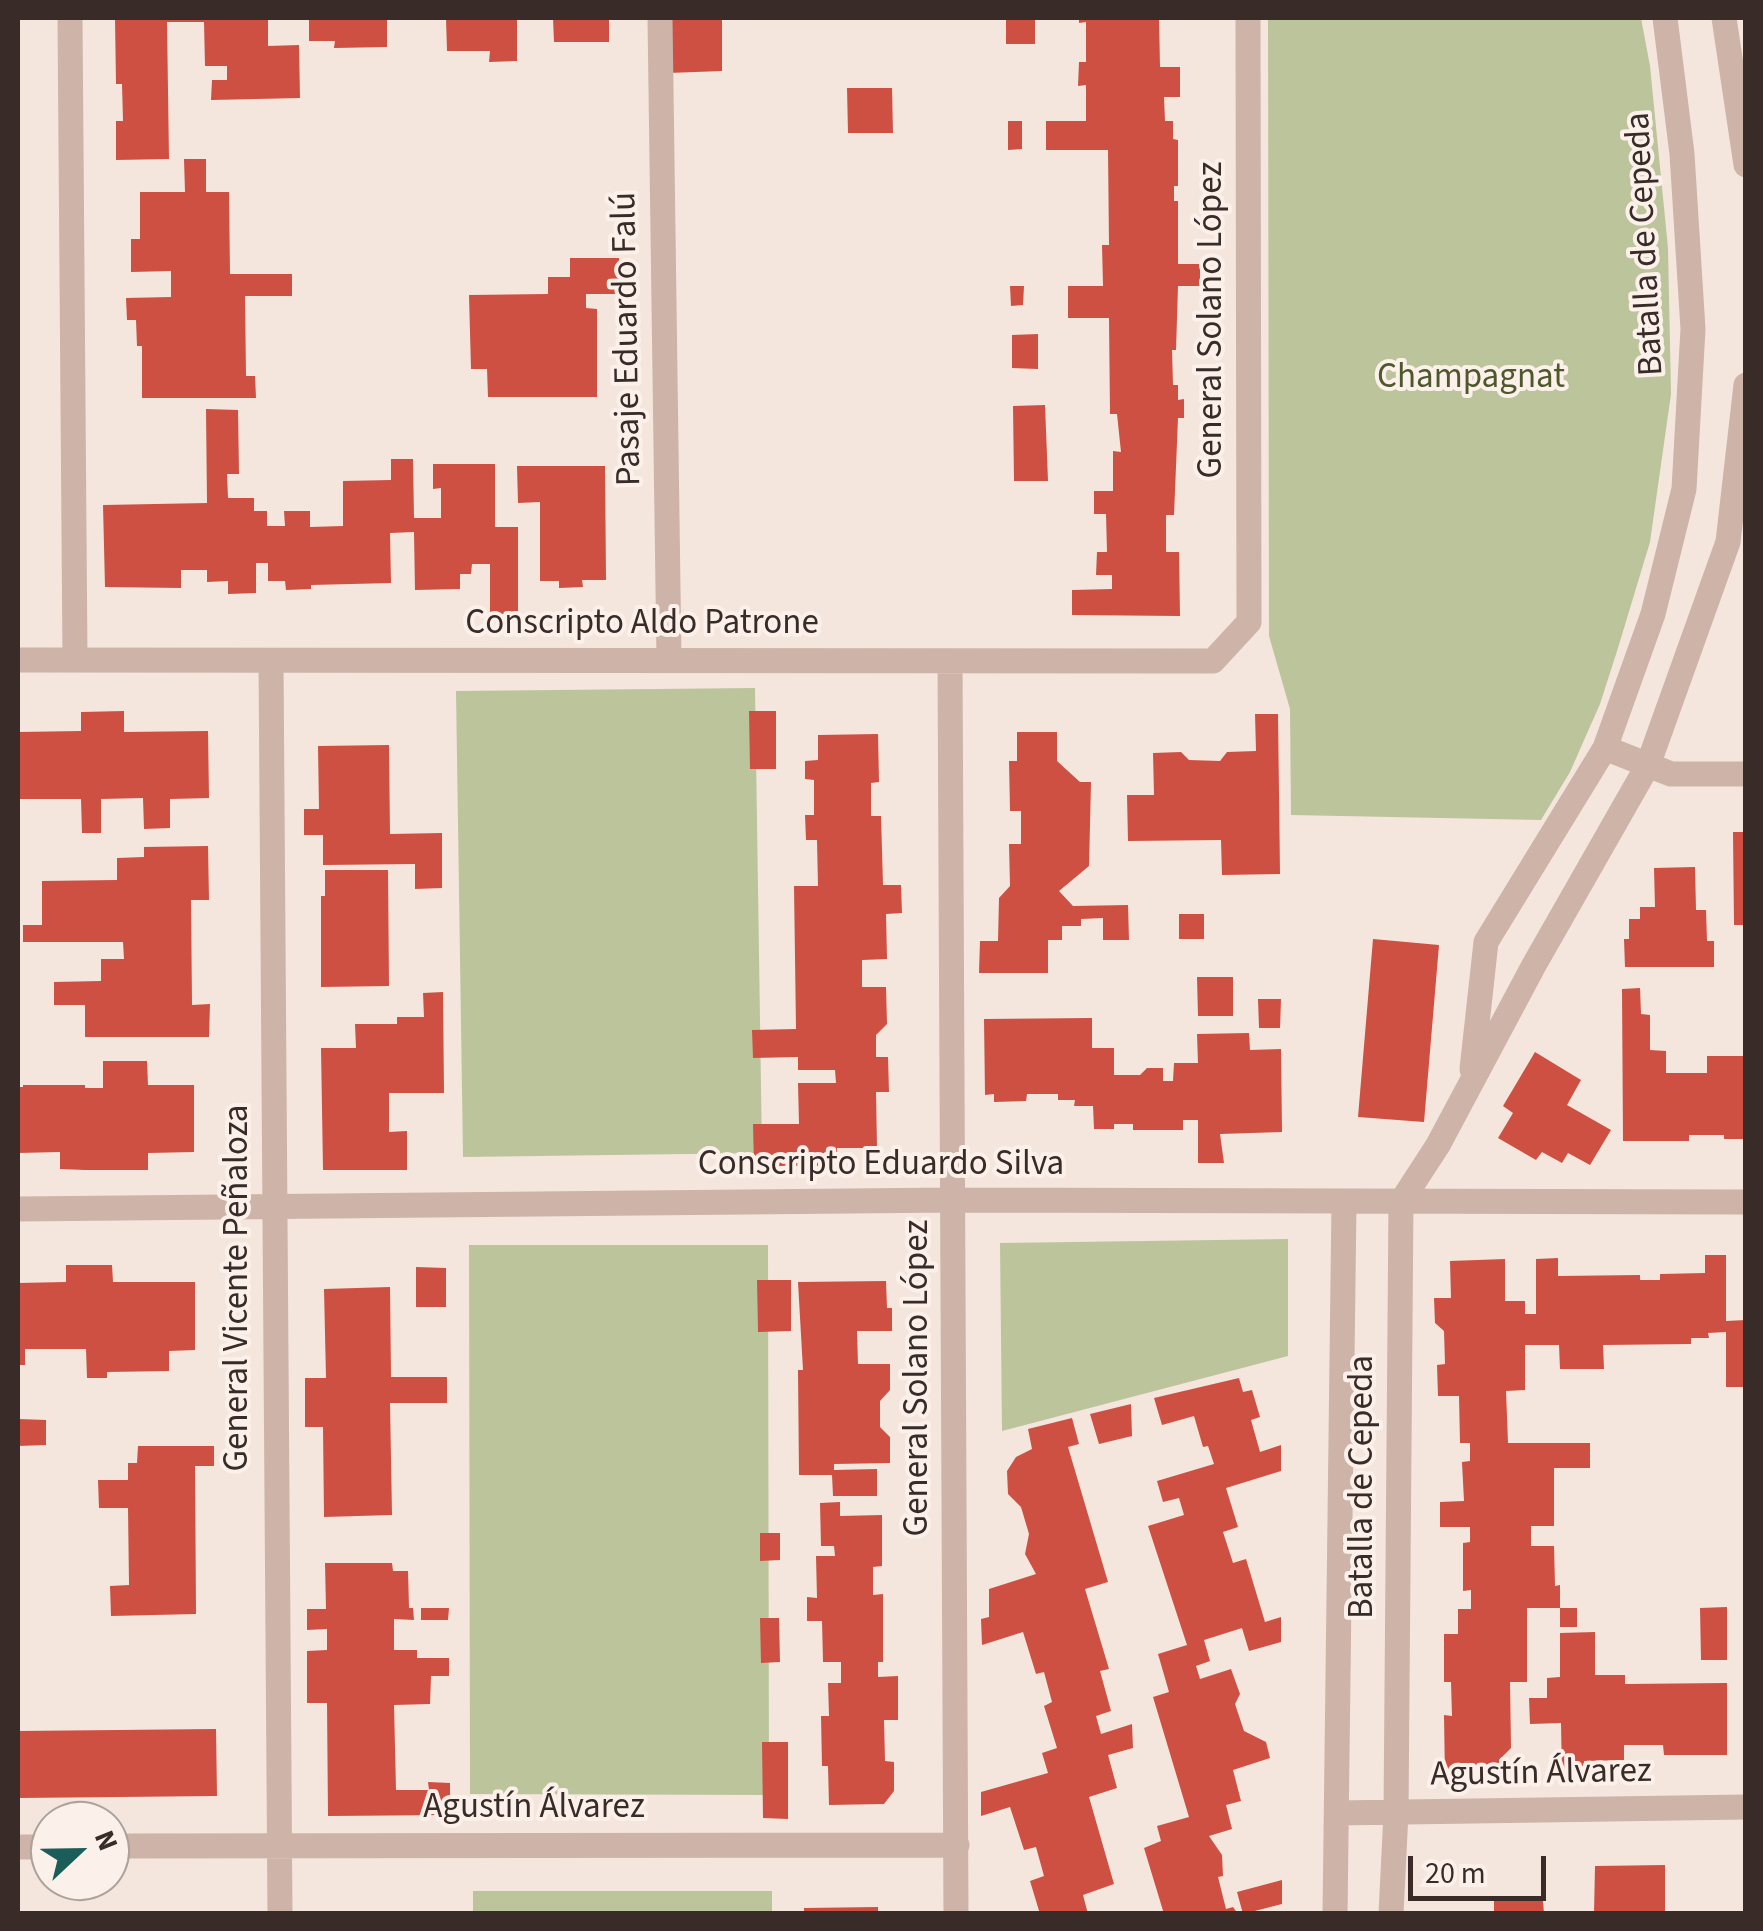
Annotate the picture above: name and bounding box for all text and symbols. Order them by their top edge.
street label: Batalla de Cepeda [1619,111,1675,377]
street label: General Solano López [1192,162,1234,478]
street label: Pasaje Eduardo Falú [605,191,653,487]
park label: Champagnat [1377,358,1565,400]
street label: Conscripto Aldo Patrone [465,604,819,646]
street label: General Vicente Peñaloza [218,1105,260,1471]
street label: Conscripto Eduardo Silva [698,1145,1064,1187]
street label: General Solano López [898,1220,940,1536]
street label: Batalla de Cepeda [1343,1355,1385,1619]
street label: Agustín Álvarez [1430,1752,1652,1798]
street label: Agustín Álvarez [423,1788,645,1830]
north arrow [30,1801,130,1901]
text: N [84,1824,128,1857]
scale bar [1413,1836,1550,1898]
text: 20 m [1425,1852,1486,1895]

